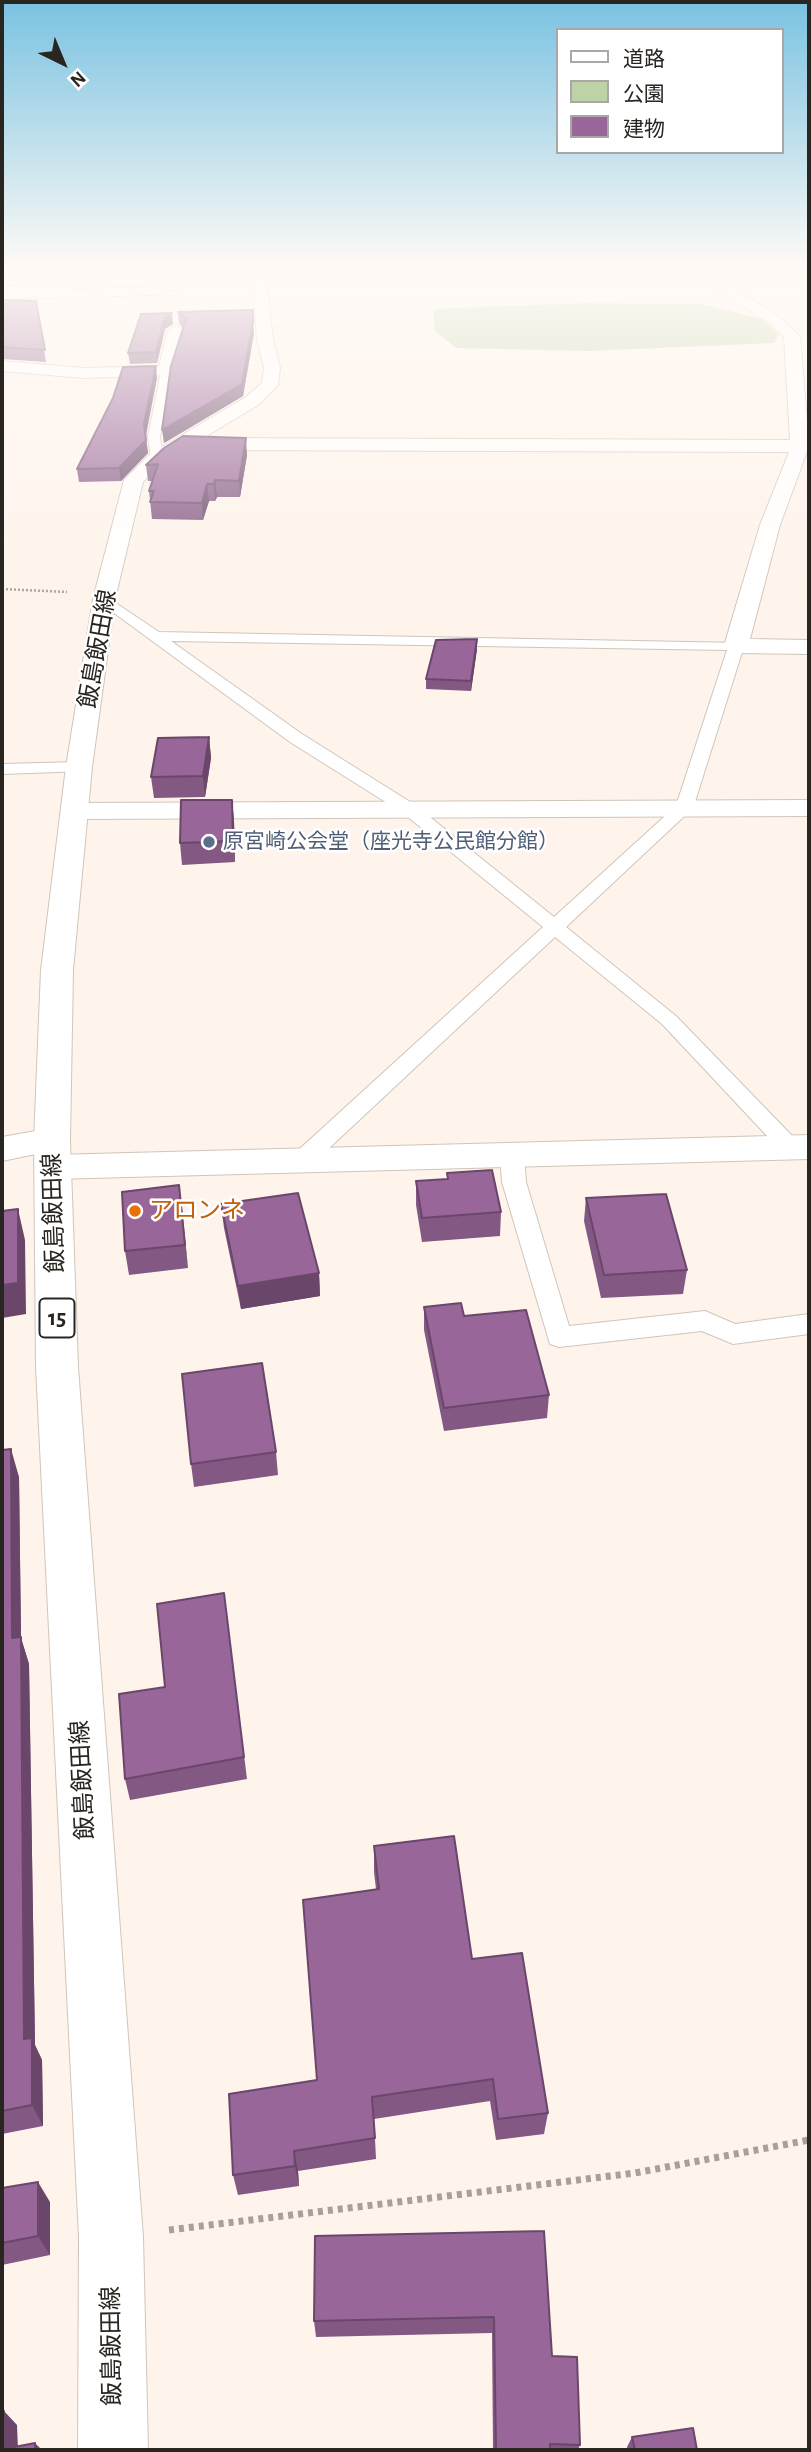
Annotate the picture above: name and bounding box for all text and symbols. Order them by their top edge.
north arrow [28,28,98,98]
legend [556,28,783,154]
text: 道路 [623,49,665,70]
text: N [66,67,89,90]
text: 公園 [623,84,665,105]
text: 建物 [623,119,665,140]
street label: 飯島飯田線 [73,587,123,711]
place label: 原宮崎公会堂（座光寺公民館分館） [223,829,559,855]
marker: 原宮崎公会堂（座光寺公民館分館） [201,834,217,850]
street label: 飯島飯田線 [38,1153,70,1273]
place label: アロンネ [149,1197,245,1225]
marker: アロンネ [127,1203,143,1219]
road number: 15 [40,1298,74,1338]
street label: 飯島飯田線 [65,1719,101,1841]
street label: 飯島飯田線 [97,2286,127,2406]

